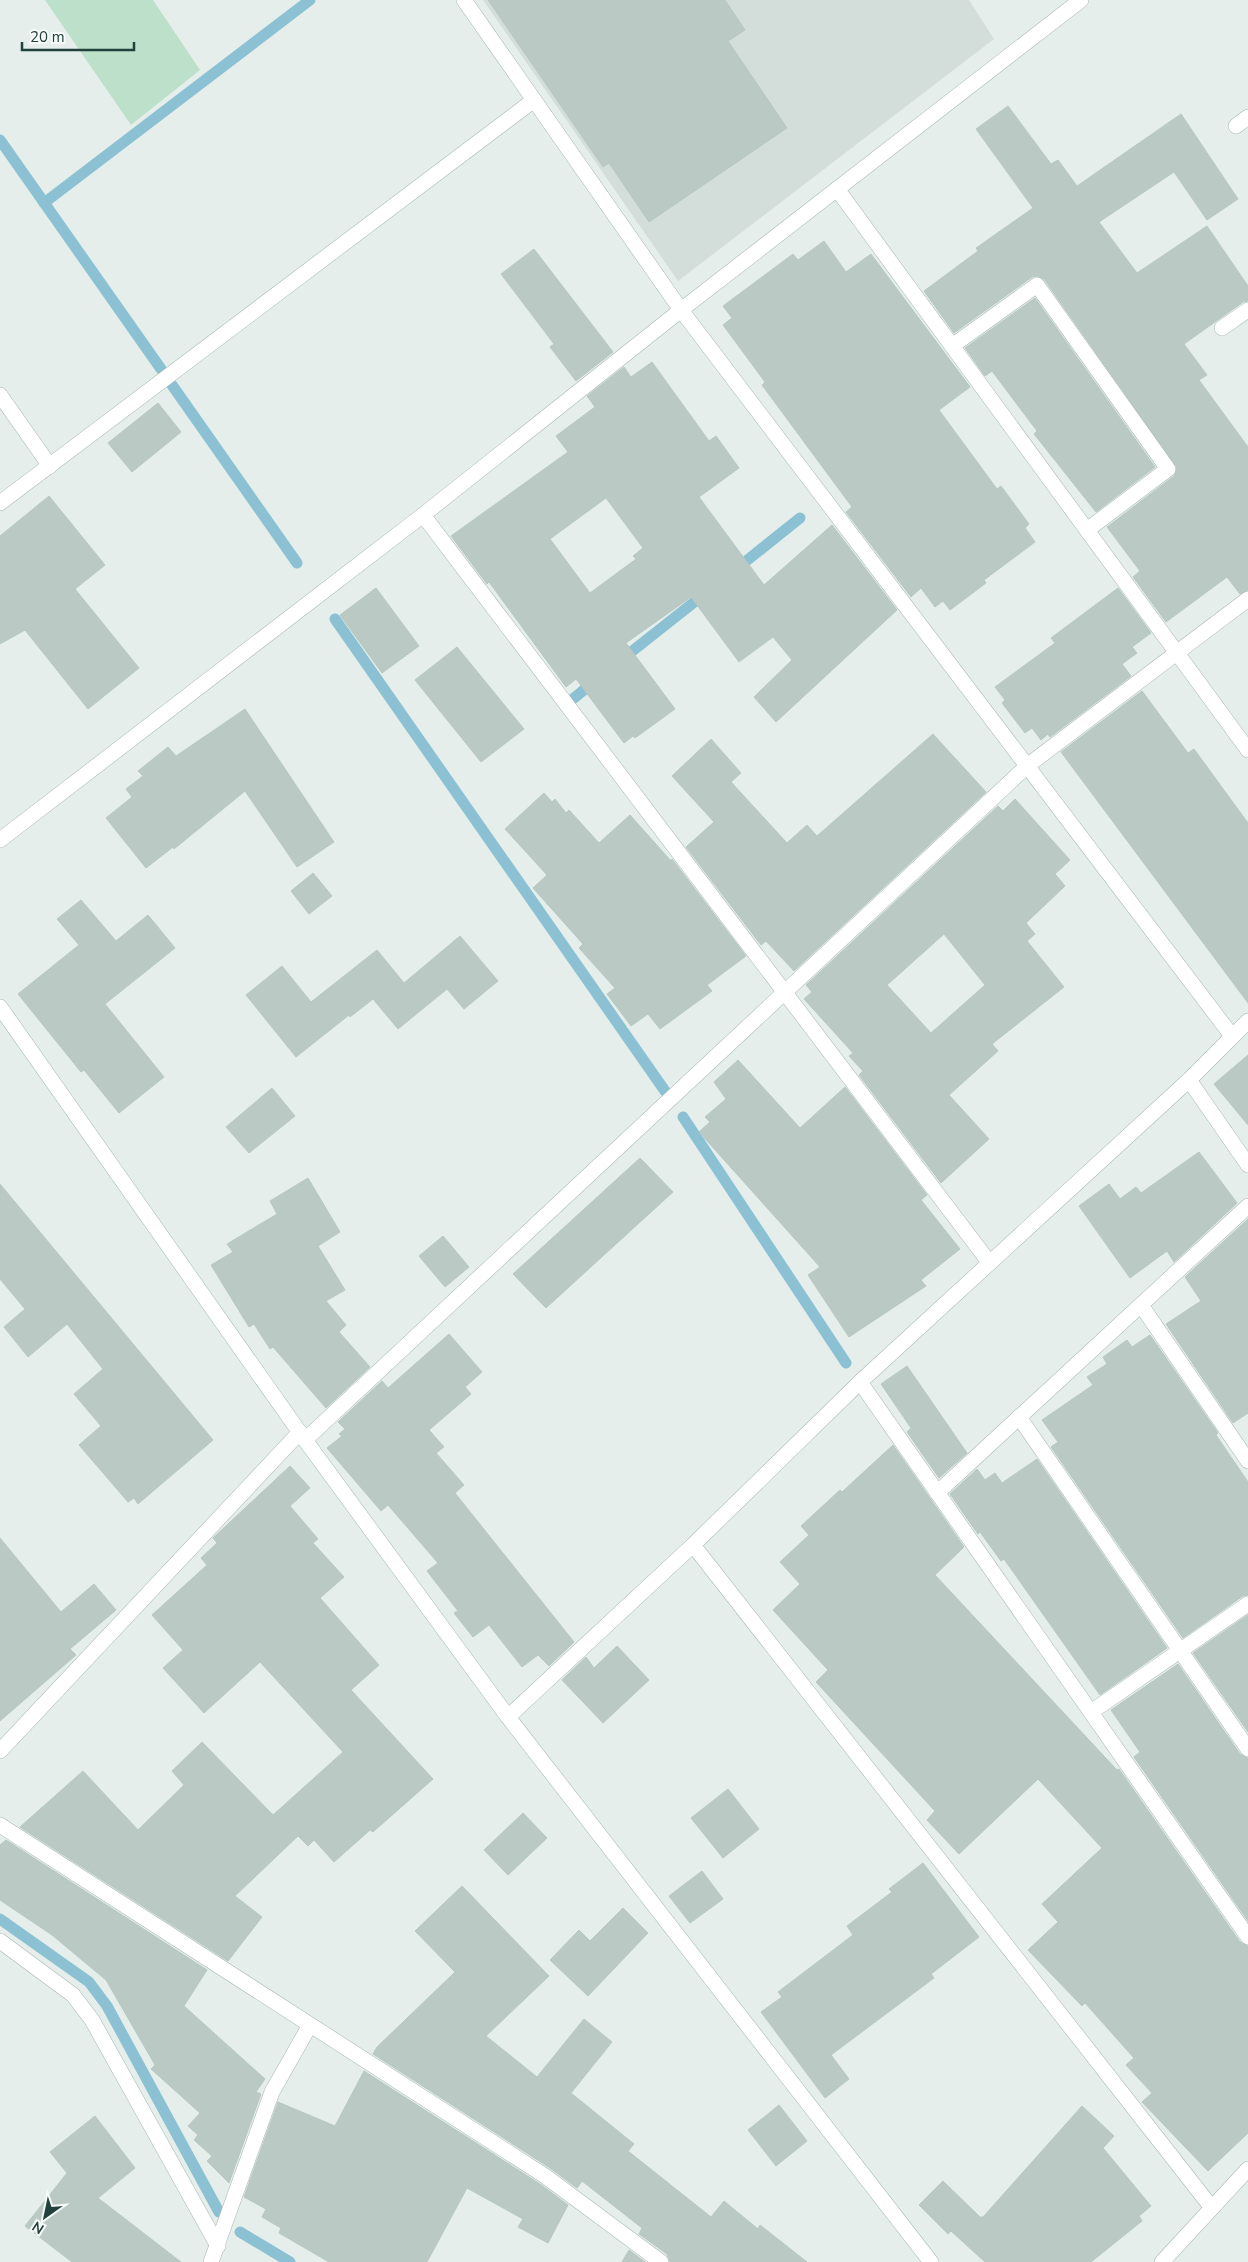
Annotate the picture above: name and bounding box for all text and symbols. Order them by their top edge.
scale bar [22,20,135,52]
text: 20 m [30,27,65,47]
north arrow [20,2192,70,2242]
text: N [29,2217,48,2238]

